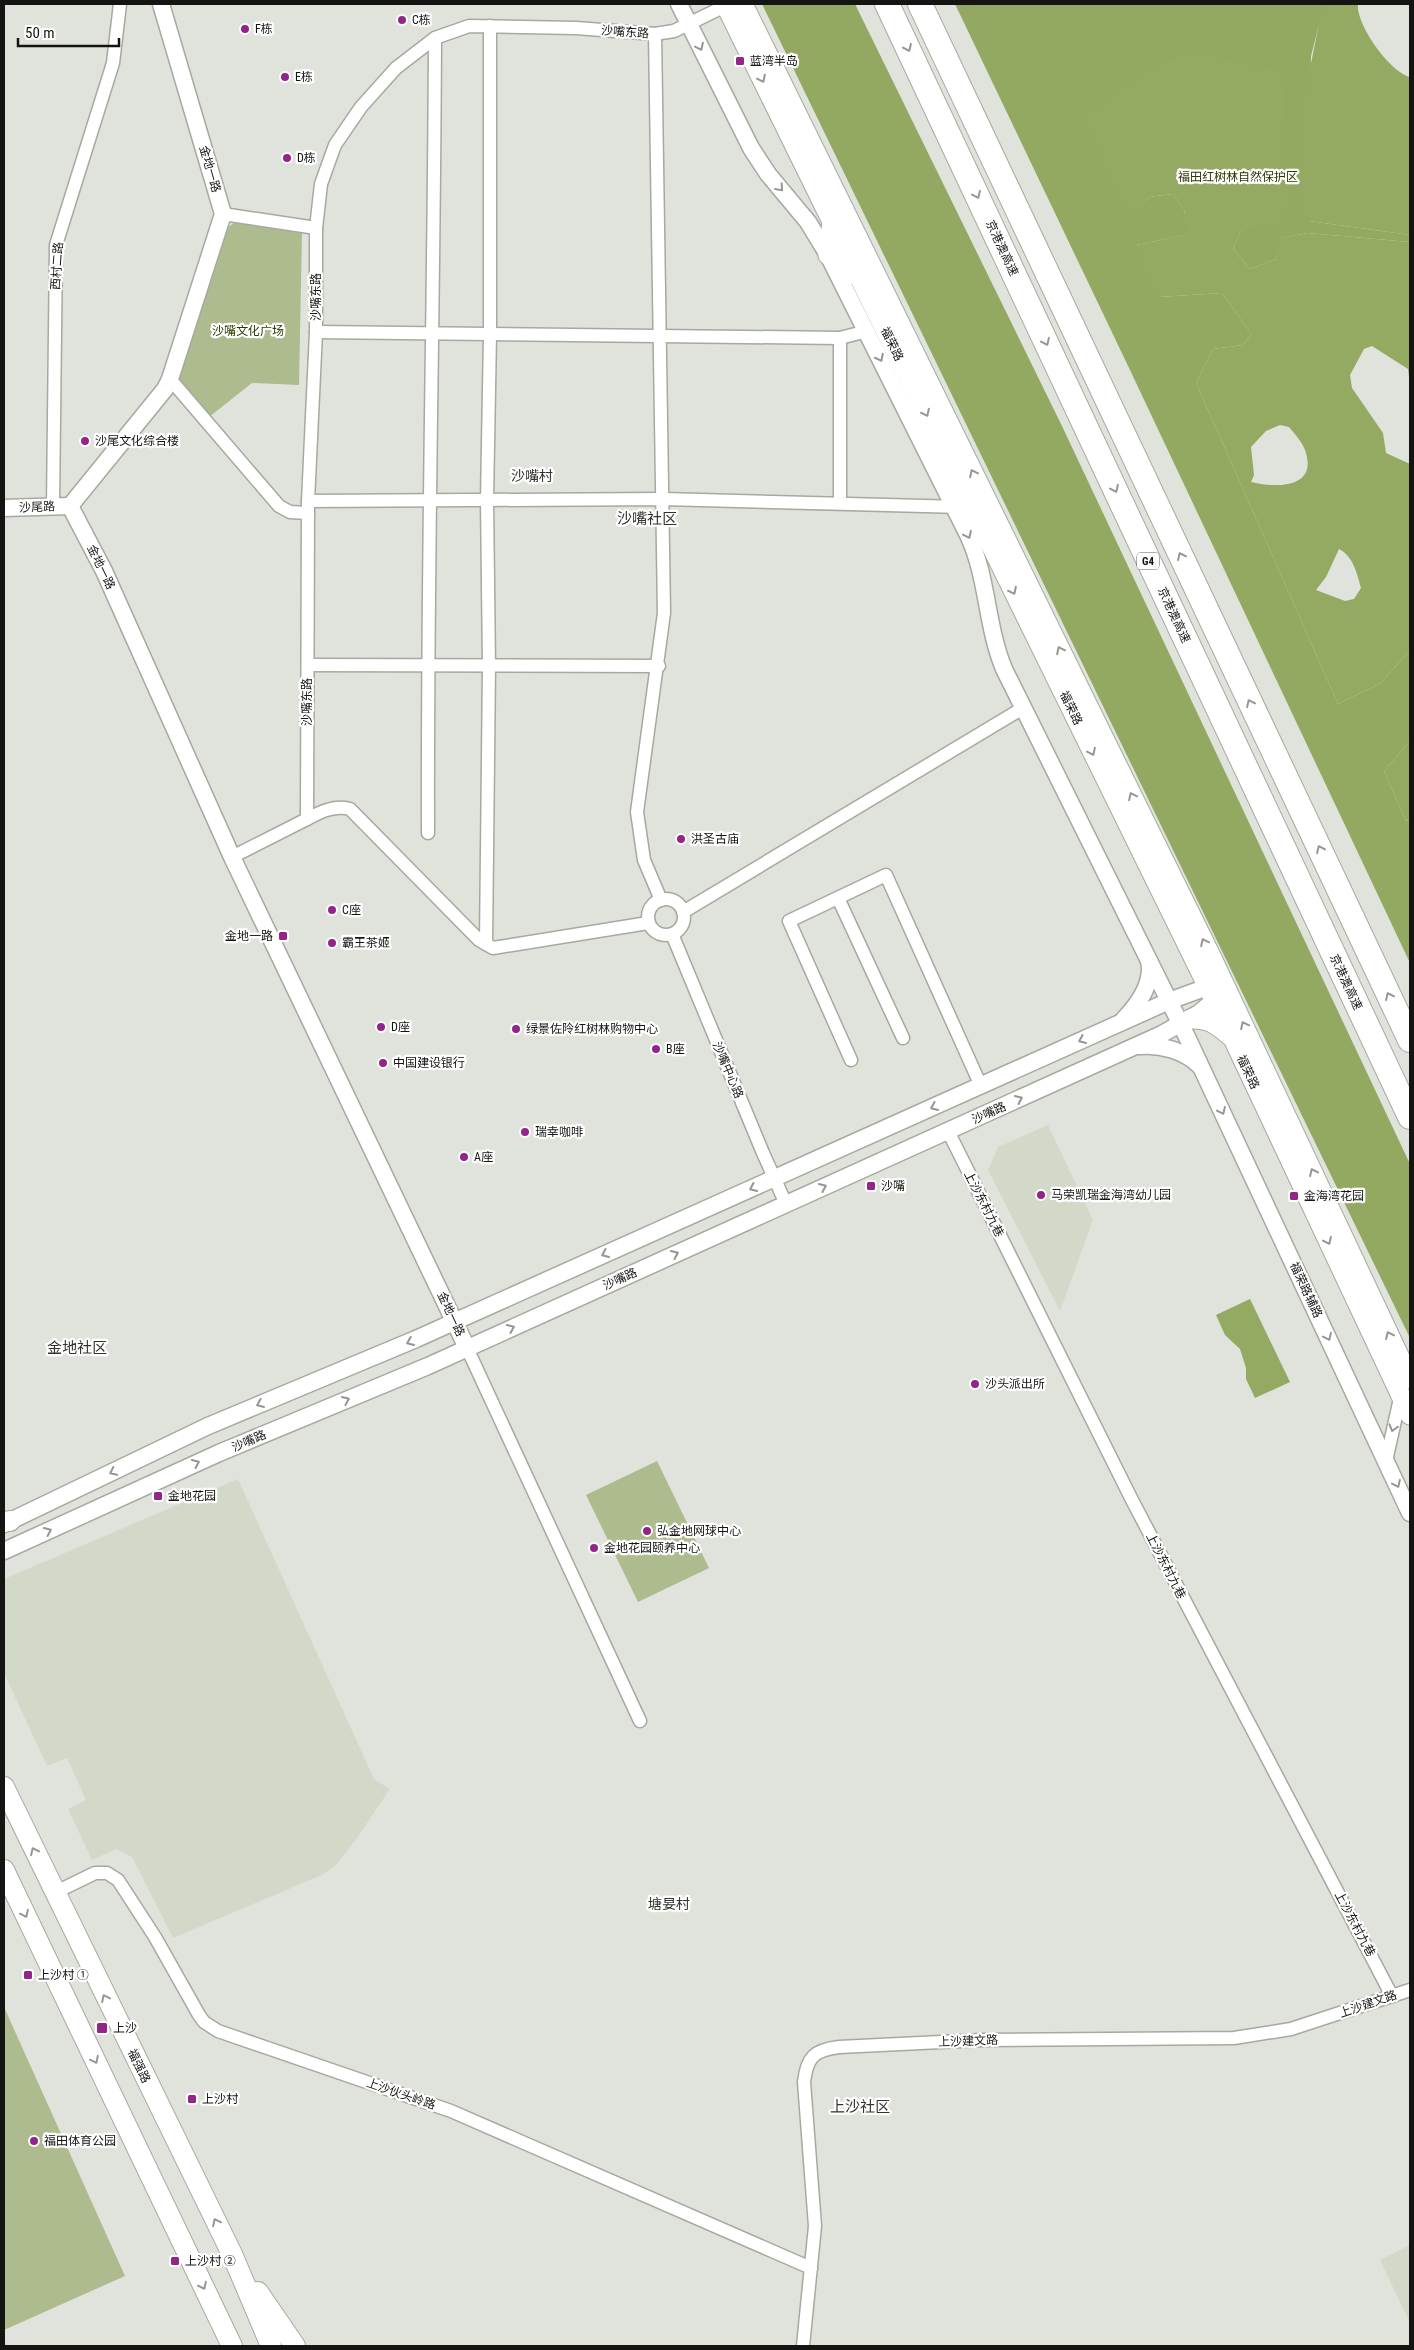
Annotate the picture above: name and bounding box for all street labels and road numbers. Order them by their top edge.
street label: 沙嘴东路 [601,23,649,41]
street label: 金地一路 [197,144,223,194]
street label: 京港澳高速 [983,218,1021,278]
street label: 西村二路 [48,242,66,290]
street label: 沙嘴东路 [309,273,323,321]
street label: 福荣路 [878,325,906,363]
street label: 沙尾路 [19,499,55,515]
street label: 金地一路 [84,542,118,592]
road number: G4 [1137,552,1159,570]
street label: 京港澳高速 [1155,585,1193,645]
street label: 沙嘴东路 [300,678,314,726]
street label: 福荣路 [1057,689,1085,727]
street label: 京港澳高速 [1327,952,1365,1012]
street label: 沙嘴中心路 [710,1040,746,1100]
street label: 福荣路 [1234,1053,1262,1091]
street label: 沙嘴路 [970,1099,1008,1127]
street label: 上沙东村九巷 [961,1169,1007,1239]
street label: 福荣路辅路 [1287,1260,1325,1320]
street label: 沙嘴路 [601,1265,639,1293]
street label: 金地一路 [435,1289,467,1339]
street label: 沙嘴路 [230,1428,268,1454]
street label: 上沙东村九巷 [1143,1531,1189,1601]
street label: 上沙东村九巷 [1332,1889,1378,1959]
street label: 上沙建文路 [1337,1988,1399,2020]
street label: 上沙建文路 [938,2033,998,2049]
street label: 福强路 [125,2047,153,2085]
street label: 上沙伙头岭路 [365,2076,437,2112]

